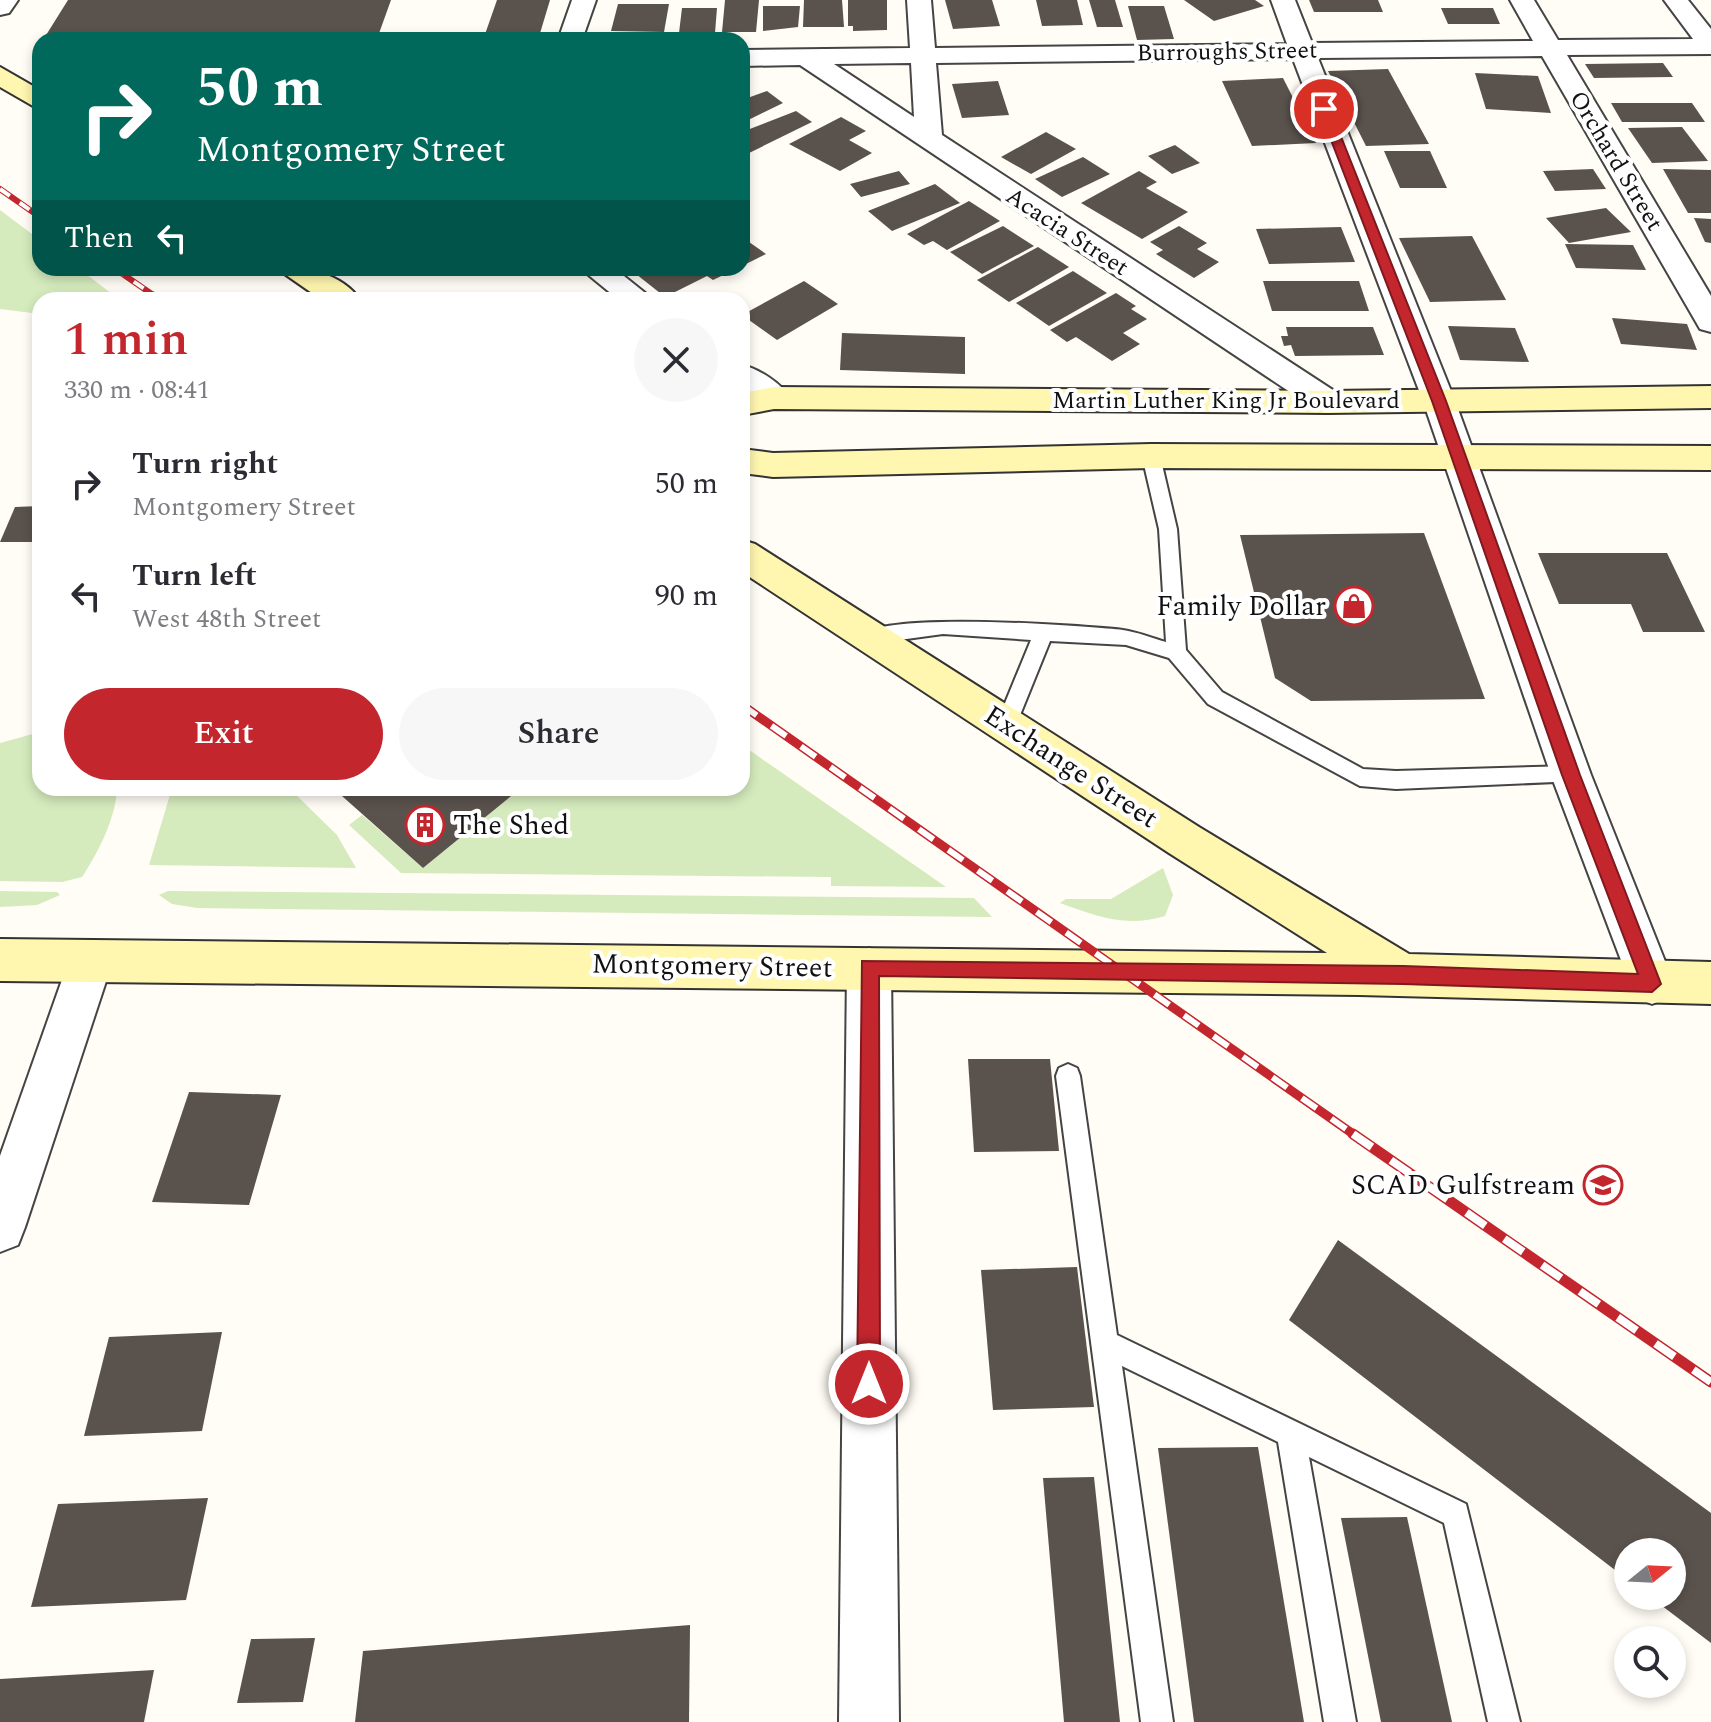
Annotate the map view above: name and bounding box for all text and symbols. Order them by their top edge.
street label: Burroughs Street [1136,32,1318,72]
text: 50 m [196,46,323,131]
icon: right [64,64,168,168]
pin [1290,75,1358,143]
street label: Orchard Street [1560,84,1672,238]
icon: arrive [1302,87,1346,131]
text: Montgomery Street [196,123,506,178]
street label: Acacia Street [998,179,1136,285]
text: Then [64,215,134,261]
icon: left [150,216,194,260]
text: 1 min [64,303,189,376]
button: close [634,318,718,402]
text: 330 m · 08:41 [64,370,210,410]
street label: Martin Luther King Jr Boulevard [1052,383,1400,419]
text: Turn right [132,441,278,487]
text: 50 m [655,461,718,507]
icon: right [64,462,108,506]
text: Montgomery Street [132,487,356,527]
text: Turn left [132,553,257,599]
text: 90 m [655,573,718,619]
icon: left [64,574,108,618]
place label: Family Dollar [1156,585,1326,628]
shop icon: Family Dollar [1333,585,1375,627]
text: West 48th Street [132,599,321,639]
button: Exit [64,688,383,780]
button: Share [399,688,718,780]
street label: Exchange Street [975,694,1167,840]
building icon: The Shed [404,804,446,846]
place label: The Shed [453,804,569,847]
street label: Montgomery Street [591,942,833,990]
place label: SCAD Gulfstream [1351,1164,1575,1207]
school or university icon: SCAD Gulfstream [1582,1164,1624,1206]
position arrow [827,1342,911,1426]
north arrow [1614,1538,1686,1610]
map controls [1614,1538,1686,1698]
button: search [1614,1626,1686,1698]

